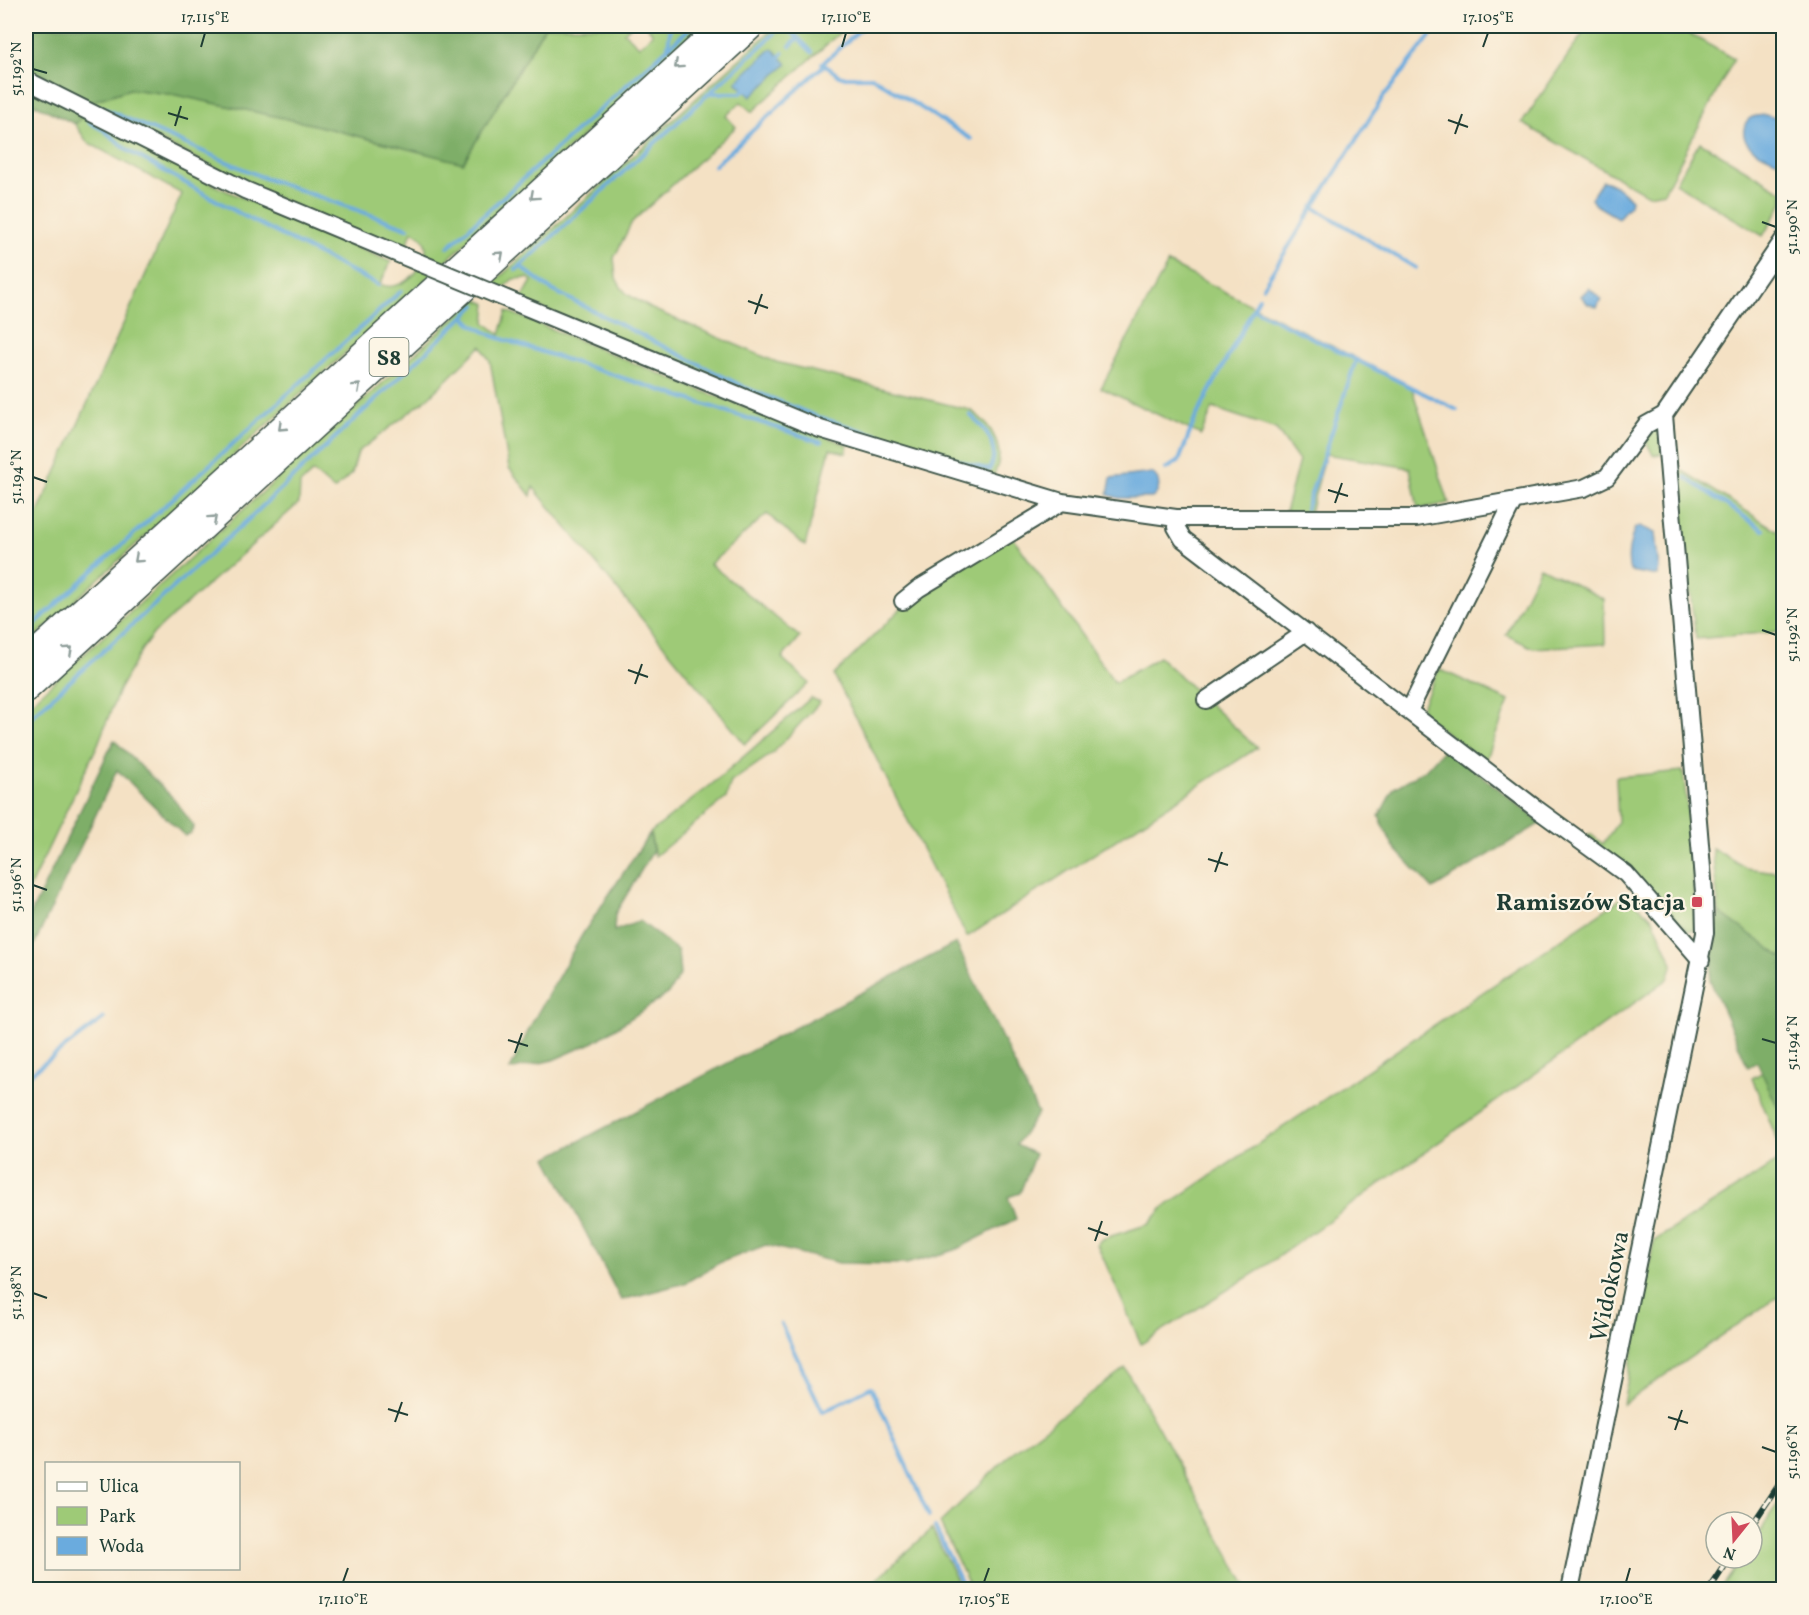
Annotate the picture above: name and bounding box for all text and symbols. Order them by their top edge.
text: 17.115°E [181,8,229,29]
text: 17.110°E [821,8,871,29]
text: 17.105°E [1462,8,1514,29]
text: 51.192°N [7,42,28,96]
one-way arrow [674,58,685,69]
one-way arrow [530,189,541,200]
text: 51.190°N [1783,199,1804,255]
one-way arrow [493,252,504,263]
road number: S8 [370,338,408,376]
one-way arrow [350,383,360,394]
one-way arrow [278,420,288,431]
text: 51.194°N [7,449,28,505]
one-way arrow [205,515,216,526]
one-way arrow [134,552,145,563]
text: 51.192°N [1783,608,1804,662]
one-way arrow [62,646,72,657]
text: 51.196°N [7,857,28,913]
place label: Ramiszów Stacja [1496,887,1685,921]
marker: Ramiszów Stacja [1690,895,1704,909]
text: 51.194°N [1783,1015,1804,1071]
street label: Widokowa [1583,1228,1639,1345]
text: 51.198°N [7,1266,28,1320]
text: 51.196°N [1783,1424,1804,1480]
legend [45,1462,240,1570]
text: Ulica [99,1475,139,1500]
text: Park [99,1505,136,1530]
north arrow [1704,1510,1764,1570]
text: Woda [99,1535,144,1560]
text: N [1721,1540,1739,1565]
text: 17.110°E [318,1590,368,1611]
text: 17.105°E [958,1590,1010,1611]
text: 17.100°E [1599,1590,1653,1611]

